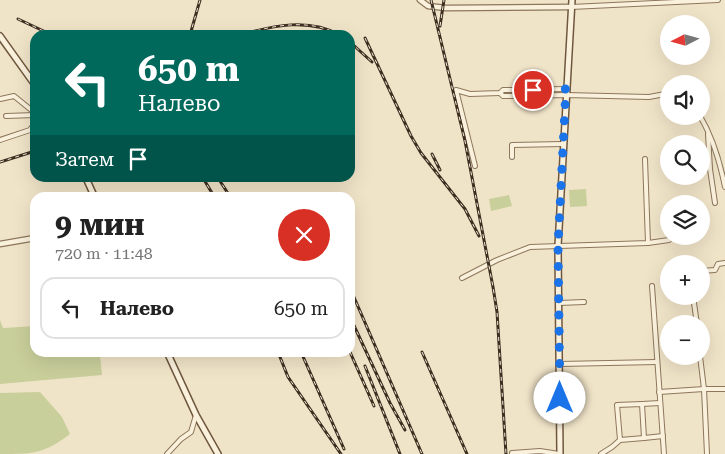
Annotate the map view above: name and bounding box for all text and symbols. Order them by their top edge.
north arrow [660,15,710,65]
map controls [660,15,710,365]
text: 650 m [138,49,239,90]
icon: left [55,50,120,115]
pin [512,69,554,111]
button: sound [660,75,710,125]
icon: arrive [519,76,547,104]
text: Налево [138,91,221,116]
button: search [660,135,710,185]
icon: arrive [124,145,152,173]
text: Затем [55,148,114,171]
button: layers [660,195,710,245]
text: 9 мин [55,207,145,242]
button: close [278,209,330,261]
text: 720 m · 11:48 [55,244,153,263]
button: + [660,255,710,305]
icon: left [57,294,85,322]
text: Налево [100,297,174,320]
text: 650 m [274,297,328,320]
button: − [660,315,710,365]
position arrow [533,371,585,423]

